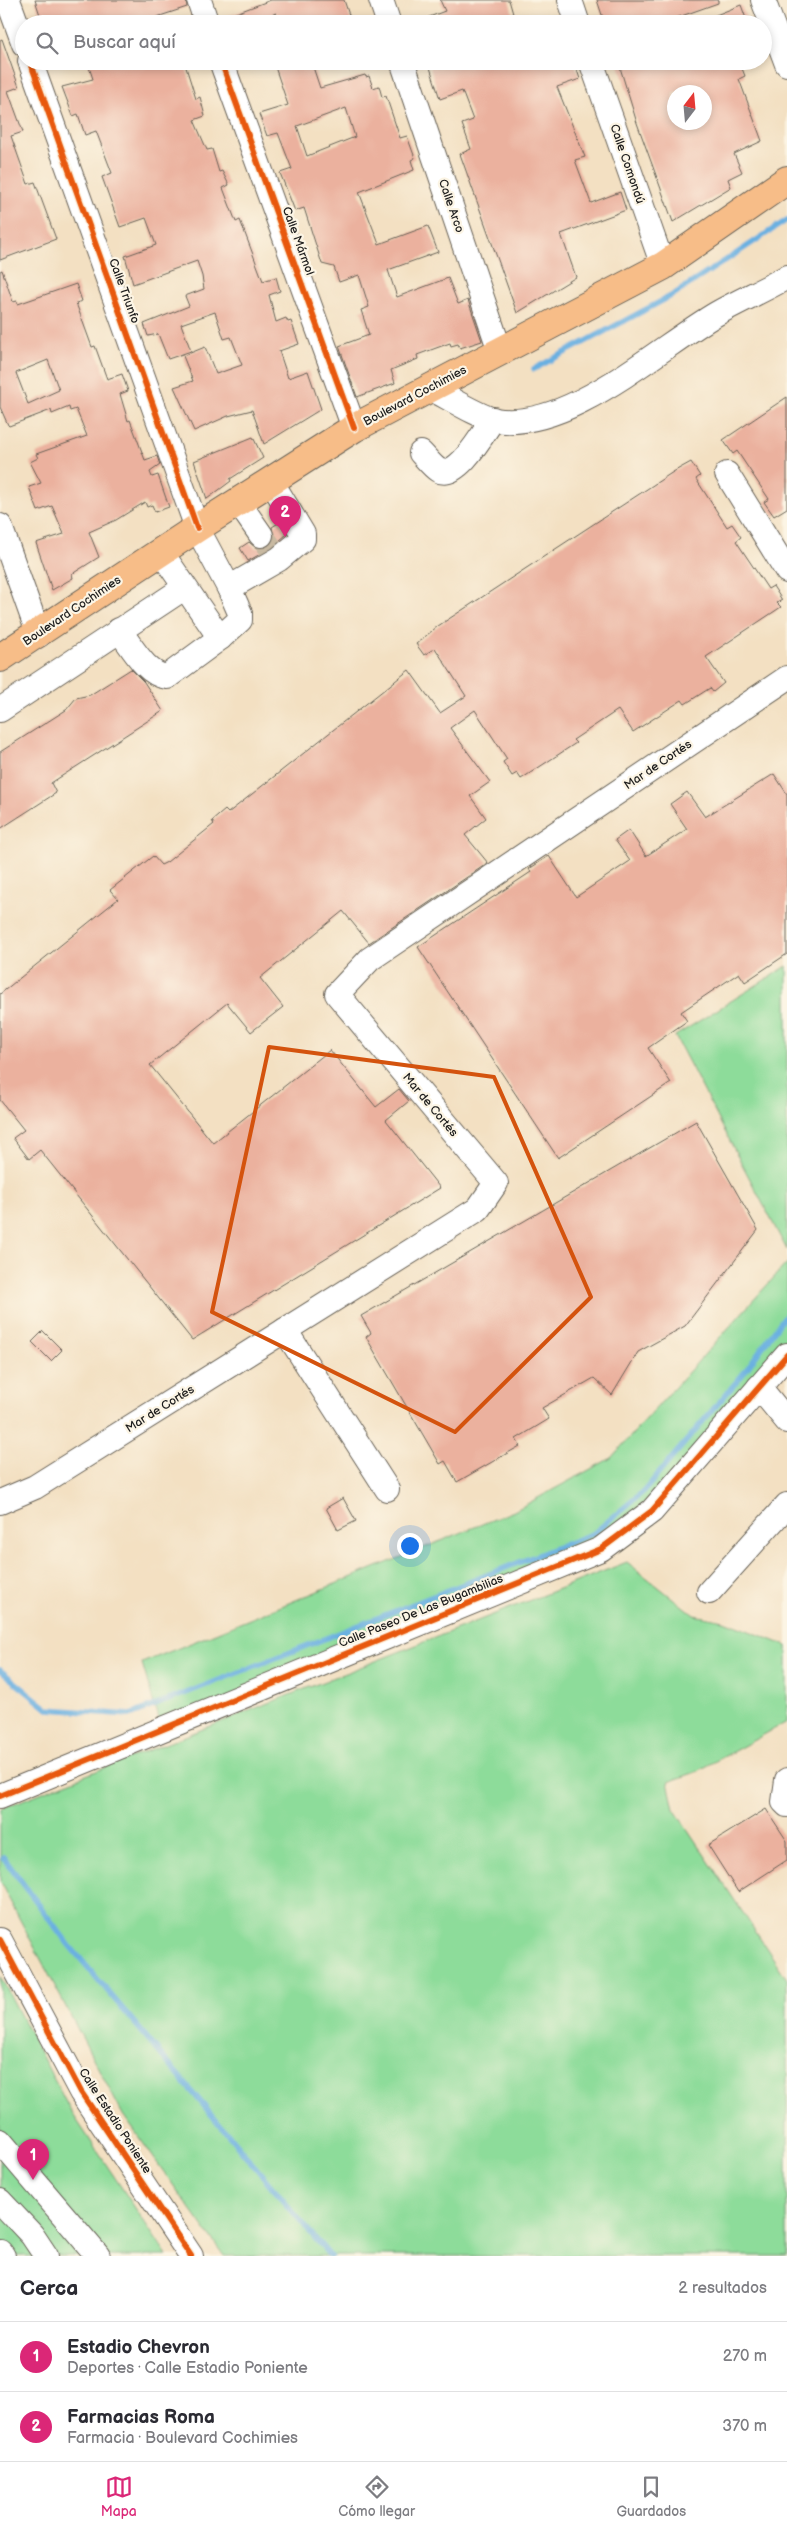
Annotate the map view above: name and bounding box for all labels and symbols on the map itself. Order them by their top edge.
north arrow [667,85,712,130]
street label: Calle Comondú [606,122,648,206]
street label: Calle Arco [435,177,467,235]
street label: Calle Mármol [279,205,317,277]
street label: Calle Triunfo [105,256,143,326]
street label: Boulevard Cochimies [361,362,469,430]
pin: 2 [269,496,301,537]
street label: Boulevard Cochimies [20,573,124,649]
street label: Mar de Cortés [621,737,695,793]
street label: Mar de Cortés [399,1070,461,1140]
street label: Mar de Cortés [123,1382,197,1436]
your location [397,1533,423,1559]
street label: Calle Paseo De Las Bugambilias [337,1571,505,1651]
street label: Calle Estadio Poniente [75,2066,155,2176]
pin: 1 [17,2139,49,2180]

